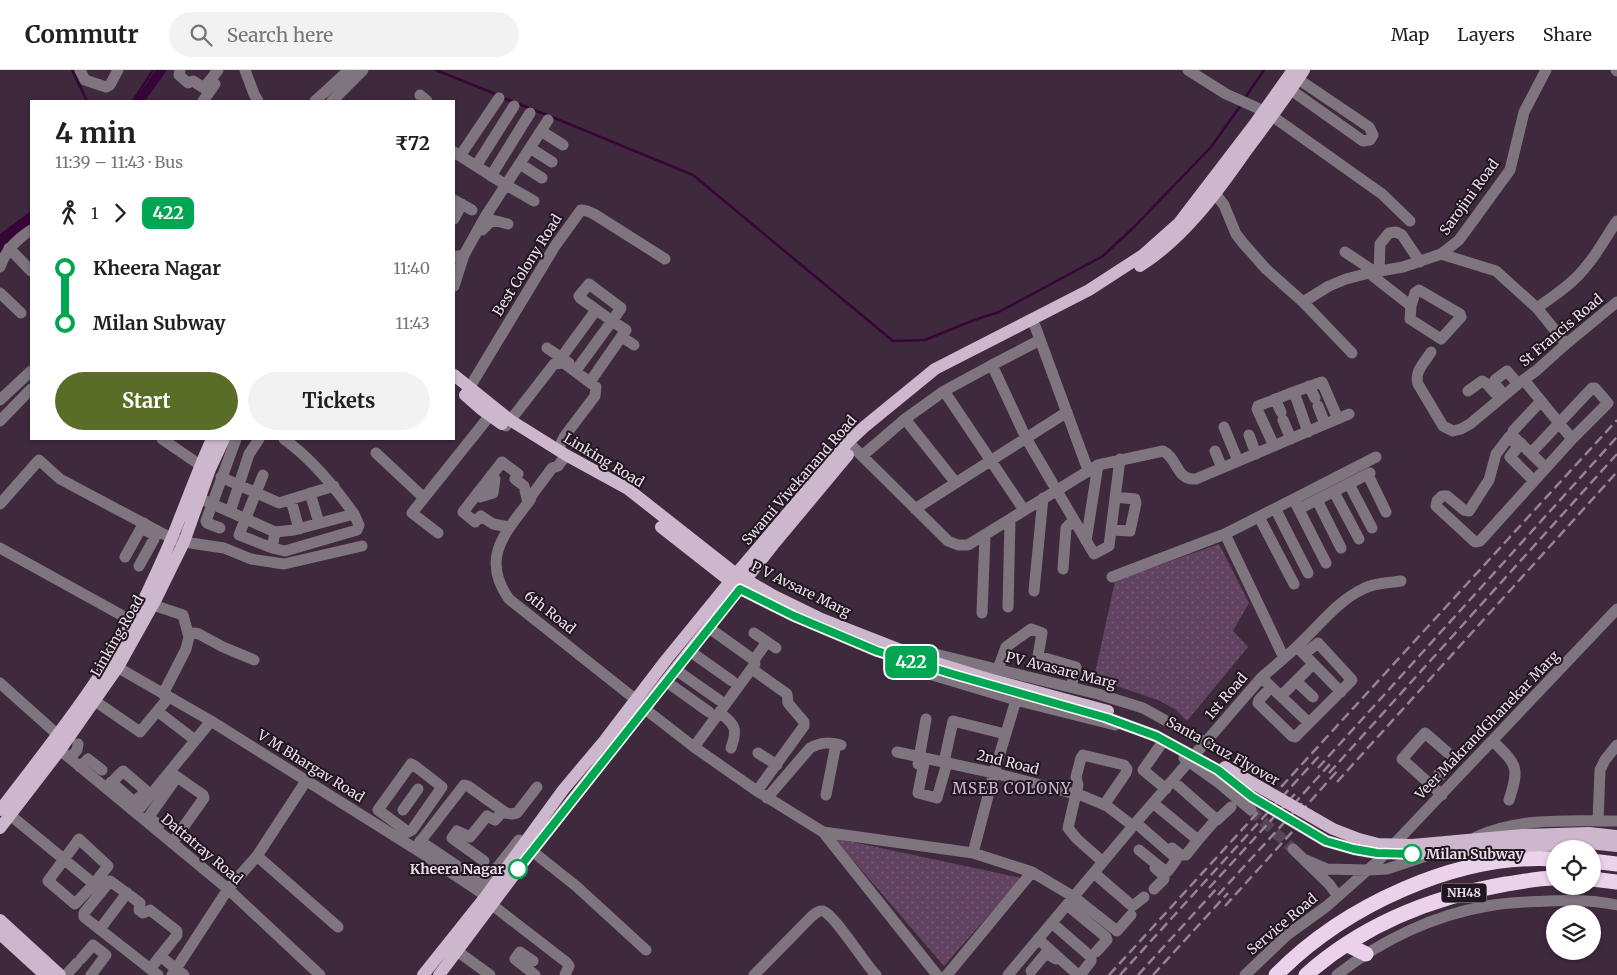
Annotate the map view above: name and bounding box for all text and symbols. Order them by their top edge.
search box [169,12,519,57]
text: Commutr [25,19,139,50]
icon: search [187,21,215,49]
text: Search here [227,23,333,47]
text: Map [1391,23,1429,46]
text: Layers [1457,23,1515,46]
text: Share [1543,23,1592,46]
text: 4 min [55,115,136,151]
text: ₹72 [395,131,430,155]
text: 11:39 – 11:43 · Bus [55,152,183,172]
street label: Sarojini Road [1435,155,1503,239]
icon: walk [55,199,83,227]
icon: forward [106,199,134,227]
text: 422 [152,201,184,224]
text: 1 [91,203,98,223]
street label: Best Colony Road [488,210,566,319]
text: Kheera Nagar [93,256,221,280]
text: 11:40 [393,258,430,278]
street label: St Francis Road [1515,289,1607,370]
text: Milan Subway [93,311,225,335]
text: 11:43 [396,313,430,333]
button: Start [55,372,238,430]
button: Tickets [248,372,430,430]
street label: Swami Vivekanand Road [738,411,861,549]
street label: Linking Road [560,429,648,491]
street label: P V Avsare Marg [748,557,854,621]
street label: 6th Road [521,586,580,638]
street label: Linking Road [87,592,148,680]
line badge: 422 [882,646,940,678]
street label: Veer MakrandGhanekar Marg [1410,646,1563,804]
street label: PV Avasare Marg [1004,648,1119,693]
text: 422 [895,650,927,673]
street label: 1st Road [1201,669,1252,723]
street label: Santa Cruz Flyover [1163,712,1283,790]
street label: V M Bhargav Road [253,725,368,806]
street label: 2nd Road [975,746,1041,779]
district label: MSEB COLONY [952,779,1072,798]
street label: Dattatray Road [158,810,247,889]
map controls [1546,840,1601,960]
button: locate [1546,840,1601,895]
marker: Milan Subway [1402,844,1422,864]
place label: Milan Subway [1426,845,1524,863]
marker: Kheera Nagar [508,859,528,879]
place label: Kheera Nagar [410,860,504,878]
road number: NH48 [1442,884,1486,902]
street label: Service Road [1243,889,1321,959]
button: layers [1546,905,1601,960]

